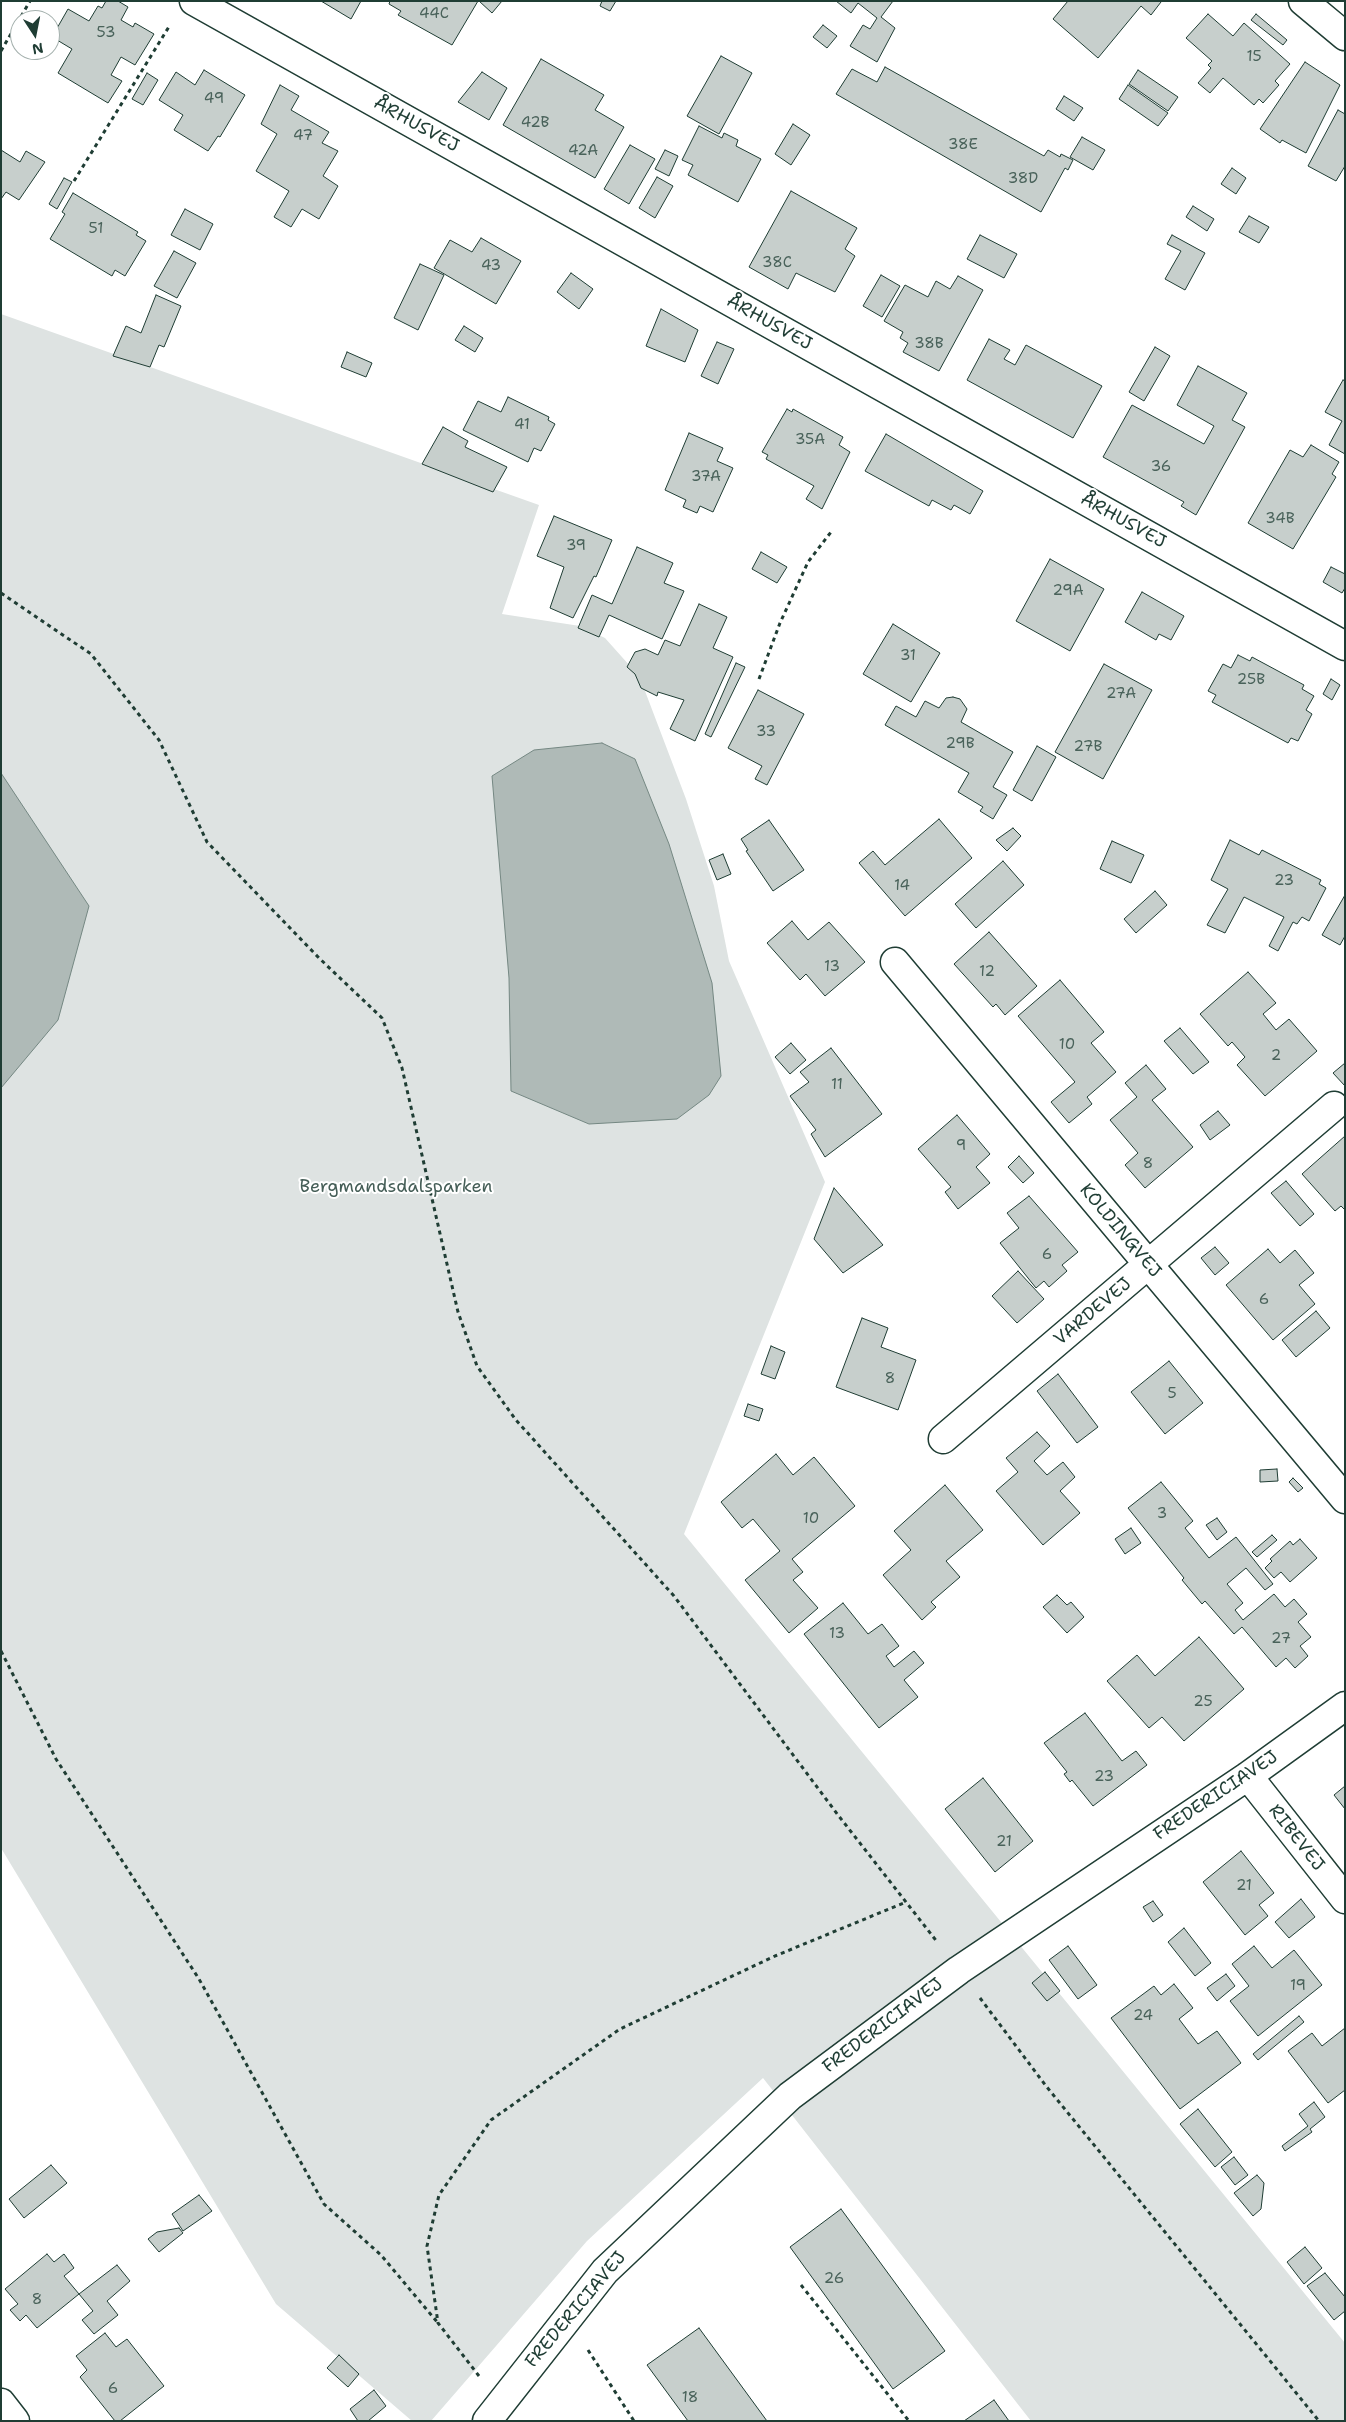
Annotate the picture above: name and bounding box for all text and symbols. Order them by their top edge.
house number: 44C [419,5,449,23]
north arrow [10,10,60,60]
house number: 53 [97,24,115,42]
text: N [31,39,45,59]
house number: 15 [1246,48,1262,66]
house number: 49 [204,90,224,108]
street label: ÅRHUSVEJ [369,93,463,157]
house number: 42B [521,114,549,132]
house number: 47 [293,127,313,145]
house number: 38E [948,136,978,154]
house number: 42A [568,142,598,160]
house number: 38D [1008,170,1038,188]
house number: 51 [89,220,103,238]
house number: 38C [762,254,792,272]
house number: 43 [481,257,501,275]
street label: ÅRHUSVEJ [722,291,816,355]
house number: 38B [914,335,944,353]
house number: 41 [514,416,530,434]
house number: 35A [795,431,825,449]
house number: 36 [1151,458,1171,476]
house number: 37A [691,468,721,486]
street label: ÅRHUSVEJ [1076,489,1170,553]
house number: 34B [1265,510,1295,528]
house number: 39 [566,537,586,555]
house number: 29A [1052,582,1084,600]
house number: 31 [900,647,916,665]
house number: 25B [1237,671,1265,689]
house number: 27A [1106,685,1136,703]
house number: 33 [756,723,776,741]
house number: 29B [945,735,975,753]
house number: 27B [1074,738,1102,756]
house number: 23 [1274,872,1294,890]
house number: 14 [894,877,910,895]
house number: 13 [824,958,840,976]
house number: 12 [979,963,995,981]
house number: 10 [1059,1036,1075,1054]
house number: 2 [1271,1047,1281,1065]
house number: 11 [831,1076,843,1094]
house number: 9 [956,1137,966,1155]
house number: 8 [1143,1155,1153,1173]
park label: Bergmandsdalsparken [300,1176,492,1198]
street label: KOLDINGVEJ [1075,1180,1165,1282]
house number: 6 [1042,1246,1052,1264]
street label: VARDEVEJ [1050,1274,1136,1350]
house number: 6 [1259,1291,1269,1309]
house number: 8 [885,1370,895,1388]
house number: 5 [1167,1385,1177,1403]
house number: 3 [1157,1505,1167,1523]
house number: 10 [803,1510,819,1528]
house number: 13 [829,1625,845,1643]
house number: 27 [1271,1630,1291,1648]
house number: 25 [1193,1693,1213,1711]
street label: FREDERICIAVEJ [1150,1747,1282,1845]
house number: 23 [1094,1768,1114,1786]
street label: RIBEVEJ [1263,1800,1329,1876]
house number: 21 [996,1833,1012,1851]
house number: 21 [1236,1877,1252,1895]
street label: FREDERICIAVEJ [819,1974,947,2078]
house number: 19 [1290,1977,1306,1995]
house number: 24 [1133,2007,1153,2025]
street label: FREDERICIAVEJ [521,2248,631,2372]
house number: 26 [824,2270,844,2288]
house number: 8 [32,2291,42,2309]
house number: 6 [108,2380,118,2398]
house number: 18 [682,2389,698,2407]

